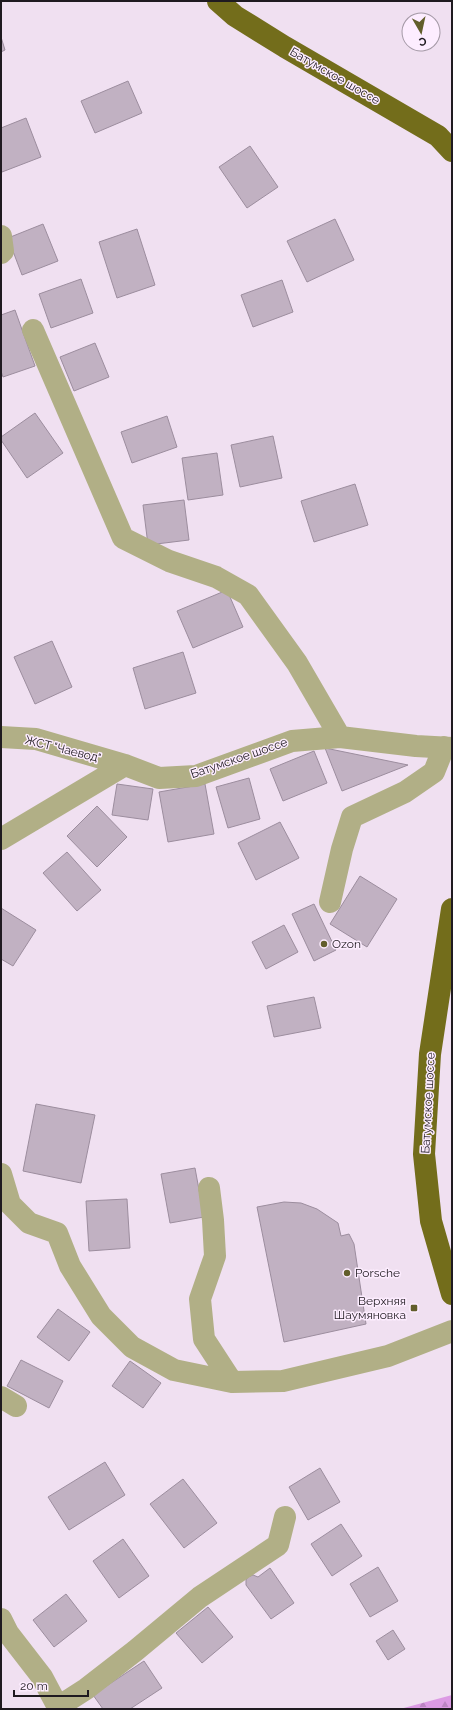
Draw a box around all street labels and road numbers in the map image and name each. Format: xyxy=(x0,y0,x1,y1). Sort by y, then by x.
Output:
street label: Батумское шоссе xyxy=(288,45,382,107)
street label: ЖСТ "Чаевод" xyxy=(24,733,102,765)
street label: Батумское шоссе xyxy=(189,735,289,781)
street label: Батумское шоссе xyxy=(418,1052,438,1154)

